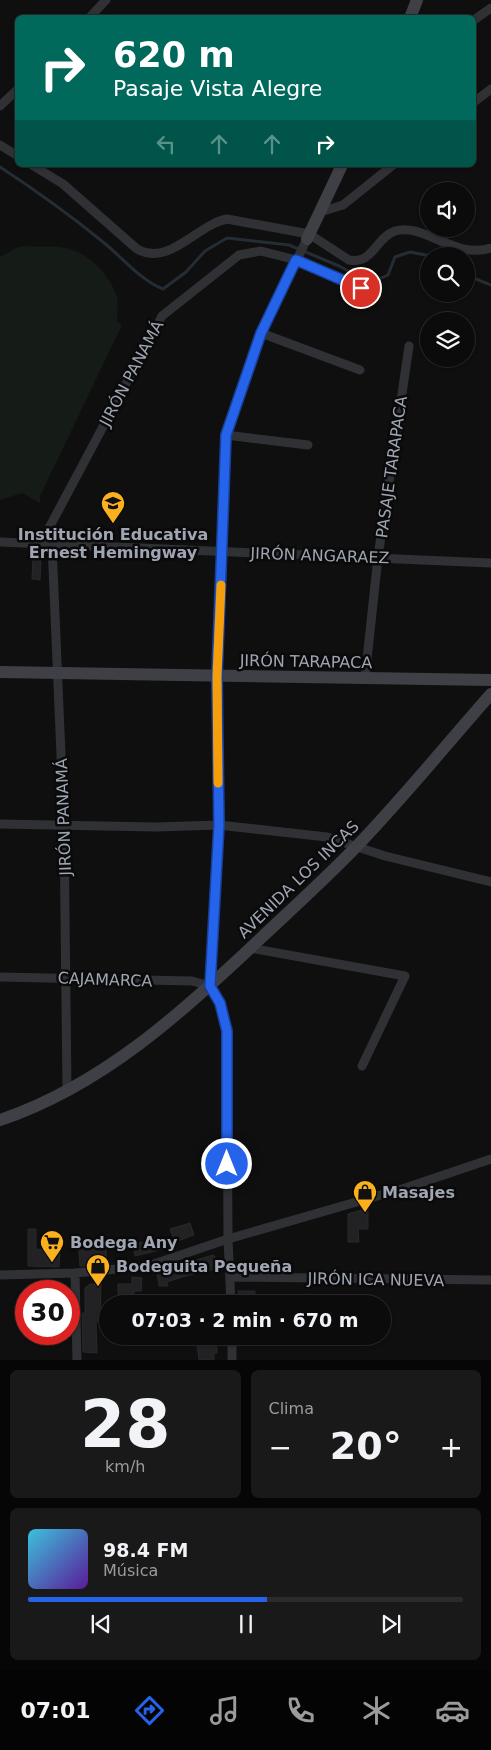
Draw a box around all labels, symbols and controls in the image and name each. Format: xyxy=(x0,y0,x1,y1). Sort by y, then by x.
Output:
icon: right xyxy=(30,35,95,100)
text: 620 m xyxy=(113,35,235,75)
text: Pasaje Vista Alegre xyxy=(113,76,322,101)
icon: left xyxy=(152,130,180,158)
icon: ahead xyxy=(205,130,233,158)
icon: ahead xyxy=(258,130,286,158)
icon: right xyxy=(311,130,339,158)
map controls xyxy=(420,182,475,367)
button: sound xyxy=(420,182,475,237)
button: search xyxy=(420,247,475,302)
pin xyxy=(340,267,382,309)
icon: arrive xyxy=(347,274,375,302)
button: layers xyxy=(420,312,475,367)
street label: JIRÓN PANAMÁ xyxy=(95,317,167,430)
street label: PASAJE TARAPACA xyxy=(372,395,411,539)
school or university icon: Institución Educativa Ernest Hemingway xyxy=(100,490,126,524)
place label: Institución Educativa Ernest Hemingway xyxy=(18,525,208,562)
street label: JIRÓN ANGARAEZ xyxy=(249,544,390,567)
street label: JIRÓN TARAPACA xyxy=(239,651,372,672)
street label: JIRÓN PANAMÁ xyxy=(52,758,75,877)
street label: AVENIDA LOS INCAS xyxy=(234,817,363,942)
street label: CAJAMARCA xyxy=(57,968,153,991)
position arrow xyxy=(200,1137,252,1189)
shop icon: Masajes xyxy=(352,1179,378,1213)
place label: Masajes xyxy=(382,1183,455,1202)
supermarket icon: Bodega Any xyxy=(39,1229,65,1263)
place label: Bodega Any xyxy=(70,1233,178,1252)
shop icon: Bodeguita Pequeña xyxy=(85,1253,111,1287)
place label: Bodeguita Pequeña xyxy=(116,1257,292,1276)
street label: JIRÓN ICA NUEVA xyxy=(306,1269,445,1290)
speed limit sign: 30 xyxy=(15,1280,80,1345)
text: 07:03 · 2 min · 670 m xyxy=(131,1309,359,1331)
text: 28 xyxy=(80,1387,170,1462)
text: Clima xyxy=(269,1399,314,1418)
text: 20° xyxy=(330,1424,402,1468)
text: − xyxy=(269,1431,292,1464)
text: + xyxy=(440,1431,463,1464)
text: km/h xyxy=(105,1457,145,1476)
text: 98.4 FM xyxy=(103,1539,188,1561)
text: Música xyxy=(103,1561,158,1580)
icon: previous xyxy=(87,1610,115,1638)
icon: pause xyxy=(232,1610,260,1638)
icon: next xyxy=(377,1610,405,1638)
icon: directions xyxy=(132,1693,167,1728)
icon: music xyxy=(207,1693,242,1728)
icon: phone xyxy=(283,1693,318,1728)
icon: climate xyxy=(359,1693,394,1728)
icon: car xyxy=(435,1693,470,1728)
text: 07:01 xyxy=(20,1698,91,1723)

